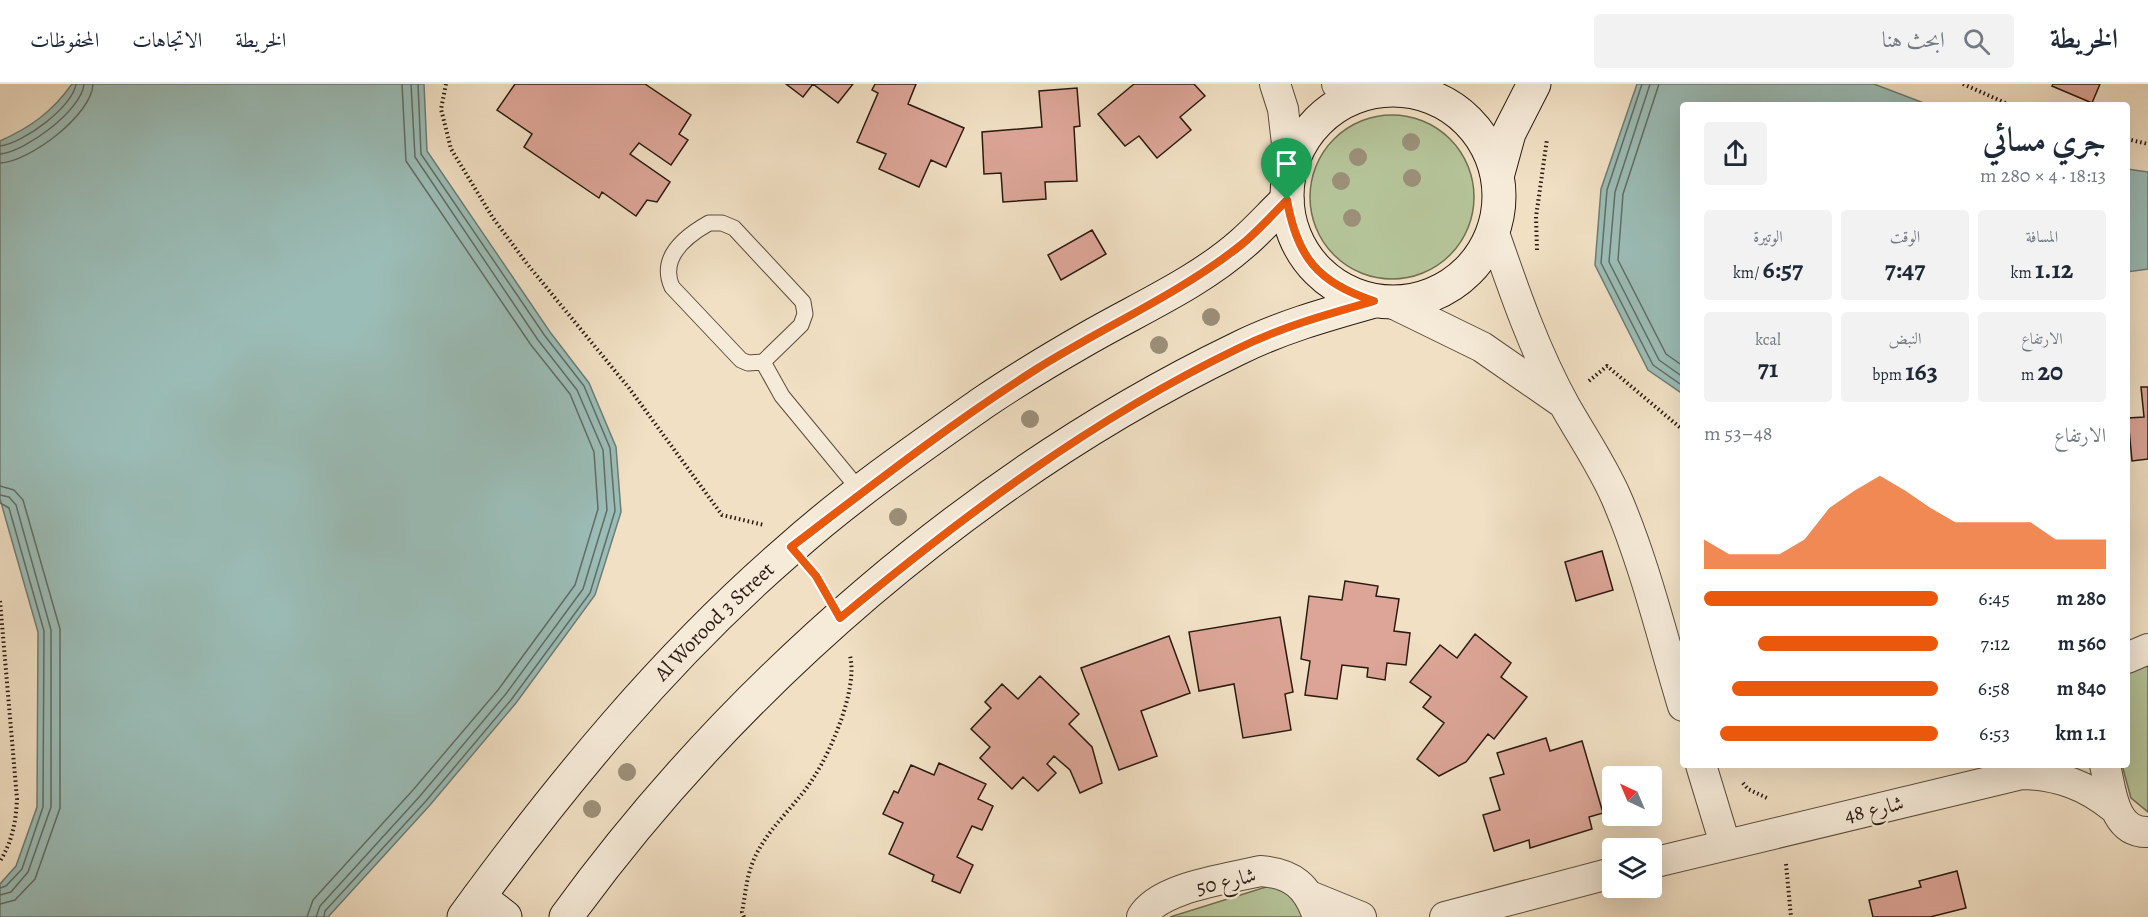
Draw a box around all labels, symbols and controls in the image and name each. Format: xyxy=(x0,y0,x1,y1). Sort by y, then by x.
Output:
search box xyxy=(1594,14,2014,68)
text: الخريطة xyxy=(2050,20,2118,58)
text: ابحث هنا xyxy=(1882,25,1945,55)
icon: search xyxy=(1960,25,1993,58)
text: المحفوظات xyxy=(30,26,99,54)
text: الاتجاهات xyxy=(132,26,202,54)
text: الخريطة xyxy=(235,26,286,54)
text: جري مسائي xyxy=(1983,117,2106,162)
button: share xyxy=(1704,122,1767,185)
pin xyxy=(1261,138,1312,200)
icon: arrive xyxy=(1270,147,1303,180)
text: 18:13 · 4 × 280 m xyxy=(1980,162,2106,189)
text: الوتيرة xyxy=(1753,226,1783,248)
text: الوقت xyxy=(1890,226,1920,248)
text: المسافة xyxy=(2026,226,2058,248)
text: 6:57 xyxy=(1763,252,1803,287)
text: 7:47 xyxy=(1885,252,1925,287)
text: 1.12 xyxy=(2035,252,2073,287)
text: /km xyxy=(1733,262,1763,284)
text: km xyxy=(2011,262,2035,284)
text: النبض xyxy=(1889,328,1921,350)
text: الارتفاع xyxy=(2021,328,2063,350)
text: kcal xyxy=(1755,329,1781,351)
text: 71 xyxy=(1758,351,1778,386)
text: 163 xyxy=(1905,354,1938,389)
text: 20 xyxy=(2037,354,2063,389)
text: bpm xyxy=(1872,364,1905,386)
text: m xyxy=(2021,364,2037,386)
text: 48–53 m xyxy=(1704,420,1772,447)
text: الارتفاع xyxy=(2054,422,2106,449)
street label: Al Worood 3 Street xyxy=(647,555,780,687)
text: 6:45 xyxy=(1978,585,2010,612)
text: 280 m xyxy=(2056,585,2106,612)
text: 7:12 xyxy=(1981,630,2010,657)
text: 560 m xyxy=(2058,630,2106,657)
text: 6:58 xyxy=(1978,675,2010,702)
text: 840 m xyxy=(2057,675,2106,702)
text: 6:53 xyxy=(1979,720,2010,747)
text: 1.1 km xyxy=(2056,720,2106,747)
north arrow xyxy=(1602,766,1662,826)
map controls xyxy=(1602,766,1662,898)
street label: شارع 48 xyxy=(1841,789,1907,833)
button: layers xyxy=(1602,838,1662,898)
street label: شارع 50 xyxy=(1193,861,1260,905)

